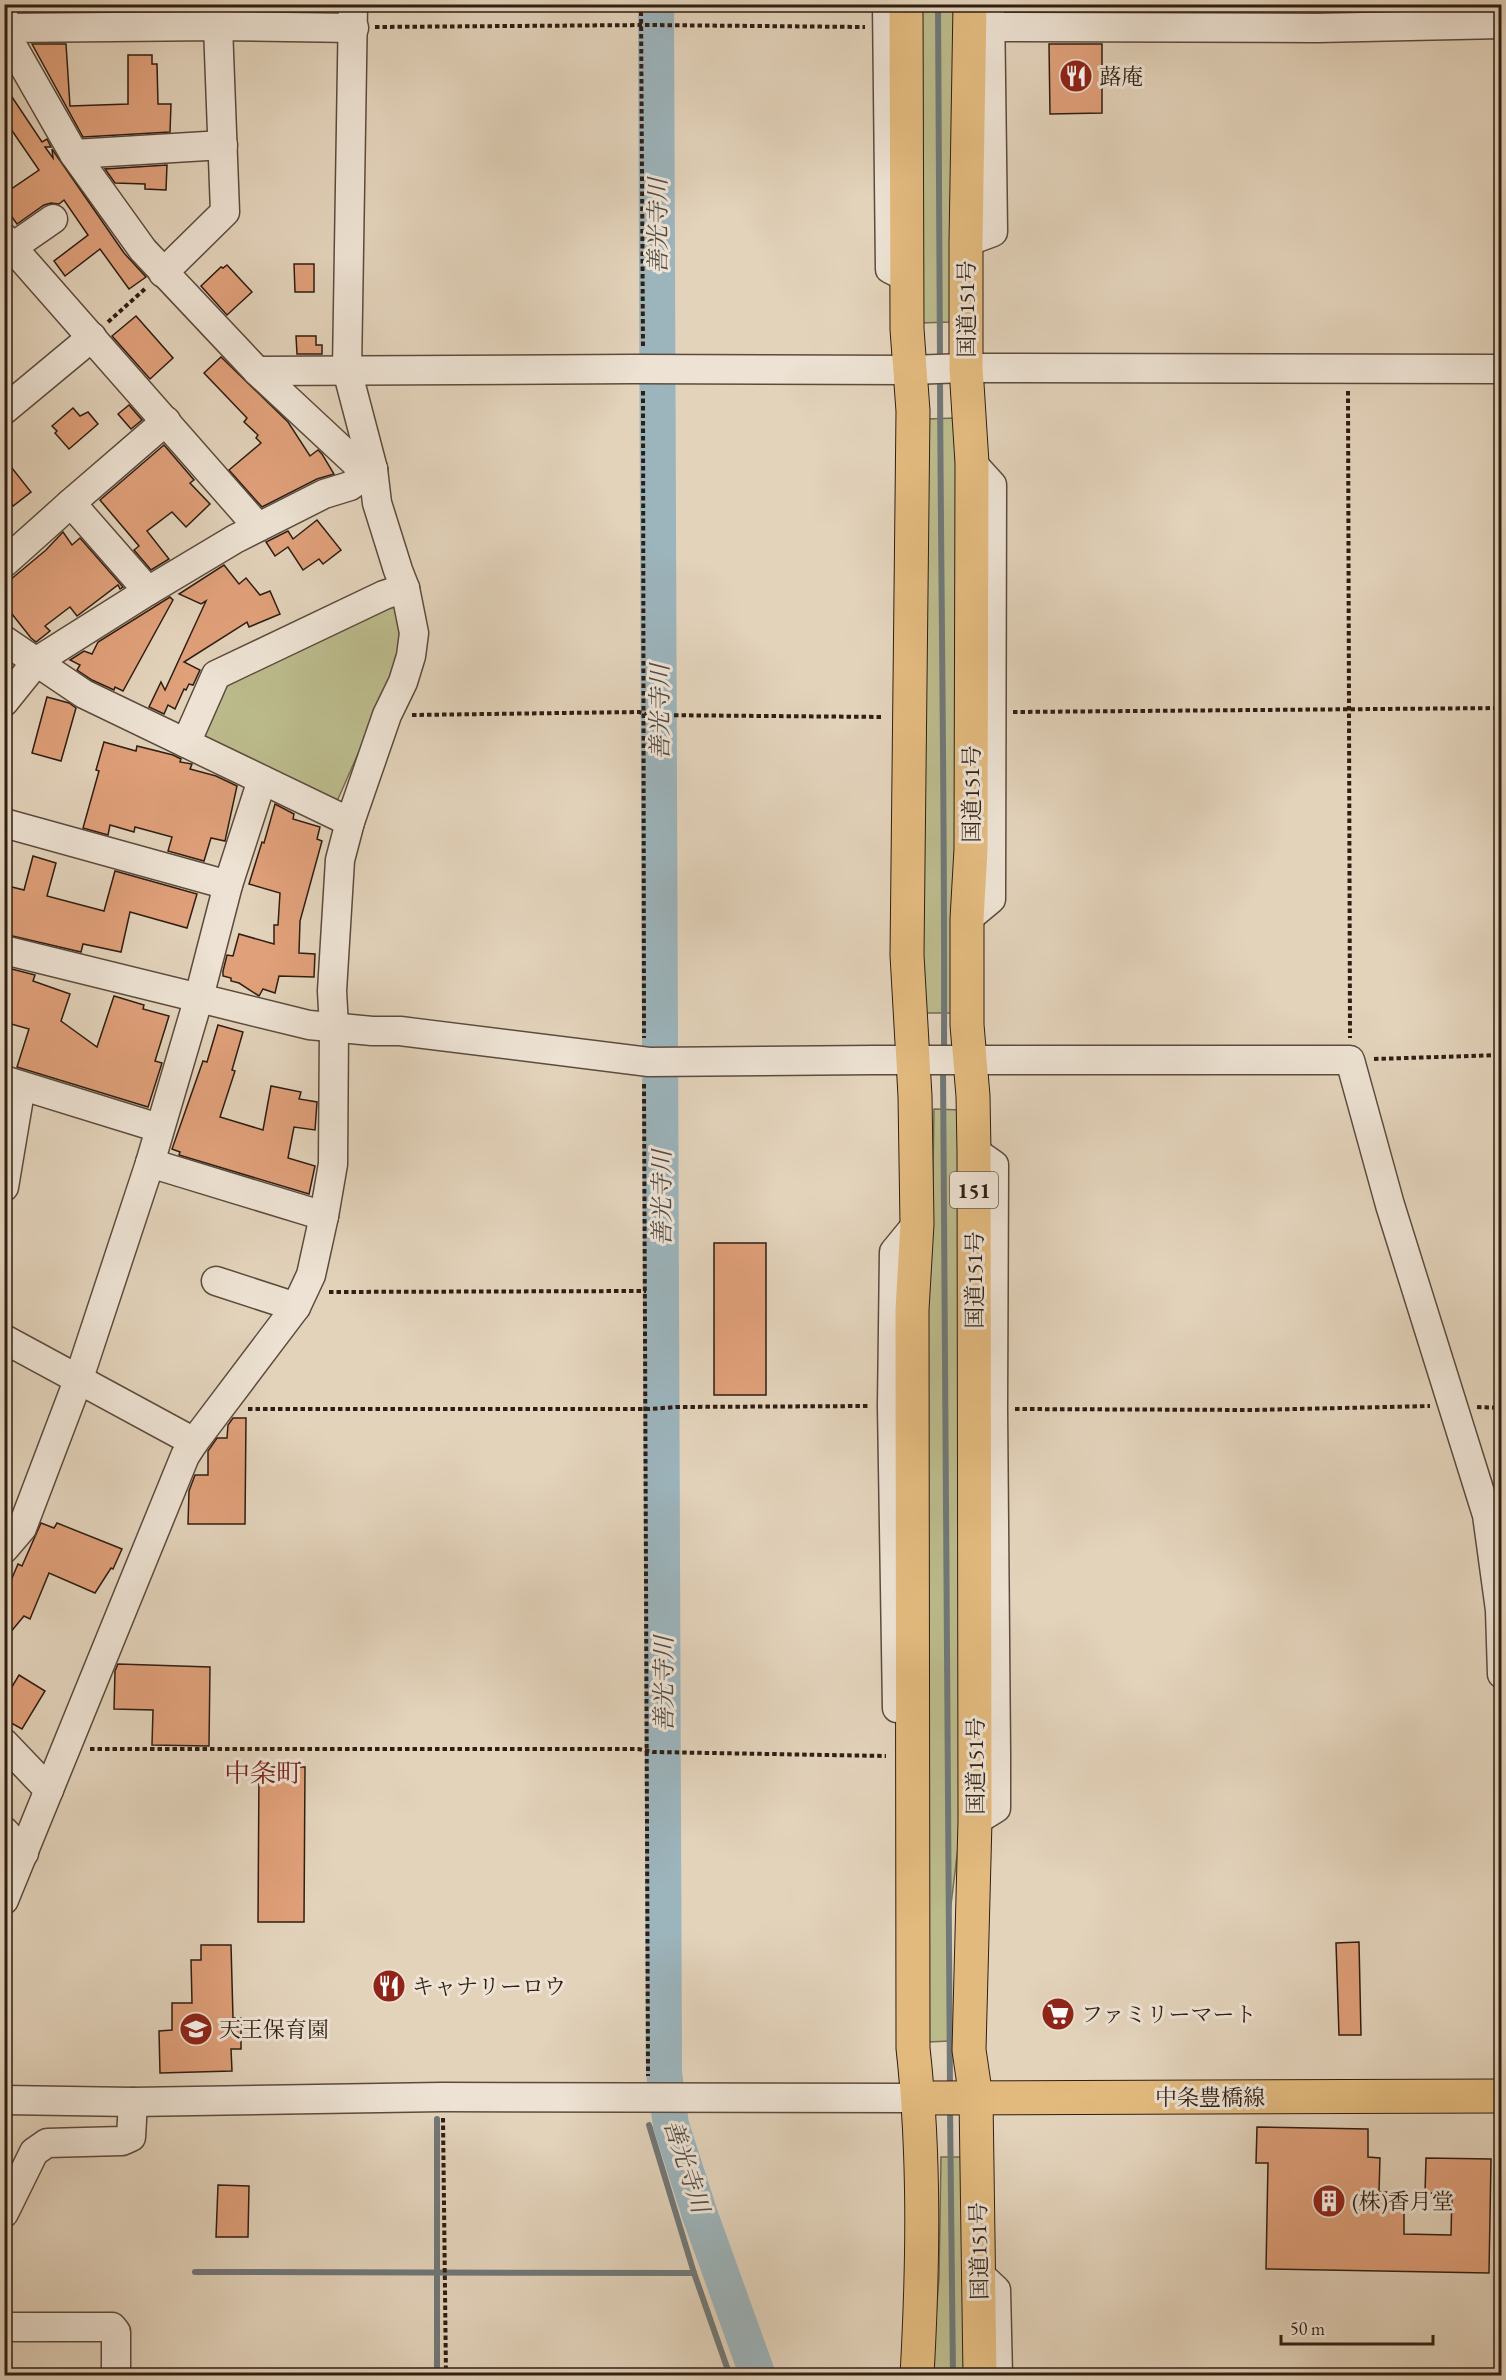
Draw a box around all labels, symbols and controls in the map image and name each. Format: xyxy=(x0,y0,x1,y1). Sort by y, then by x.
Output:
restaurant icon: 蕗庵 xyxy=(1058,58,1094,94)
place label: 蕗庵 xyxy=(1099,62,1143,91)
water label: 善光寺川 xyxy=(642,175,673,274)
street label: 国道151号 xyxy=(952,260,981,358)
water label: 善光寺川 xyxy=(644,661,675,760)
street label: 国道151号 xyxy=(957,745,986,843)
water label: 善光寺川 xyxy=(646,1147,677,1246)
road number: 151 xyxy=(950,1172,998,1208)
street label: 国道151号 xyxy=(960,1231,989,1329)
water label: 善光寺川 xyxy=(648,1633,679,1732)
street label: 国道151号 xyxy=(961,1717,990,1815)
district label: 中条町 xyxy=(224,1756,302,1790)
restaurant icon: キャナリーロウ xyxy=(371,1968,407,2004)
place label: キャナリーロウ xyxy=(412,1972,566,2001)
supermarket icon: ファミリーマート xyxy=(1040,1996,1076,2032)
place label: ファミリーマート xyxy=(1081,2000,1257,2029)
school or university icon: 天王保育園 xyxy=(178,2011,214,2047)
place label: 天王保育園 xyxy=(219,2015,329,2044)
street label: 中条豊橋線 xyxy=(1155,2083,1265,2112)
water label: 善光寺川 xyxy=(657,2116,718,2219)
building icon: (株)香月堂 xyxy=(1311,2183,1347,2219)
place label: (株)香月堂 xyxy=(1352,2187,1454,2216)
street label: 国道151号 xyxy=(964,2202,994,2300)
scale bar xyxy=(1281,2308,1432,2346)
text: 50 m xyxy=(1290,2317,1325,2340)

